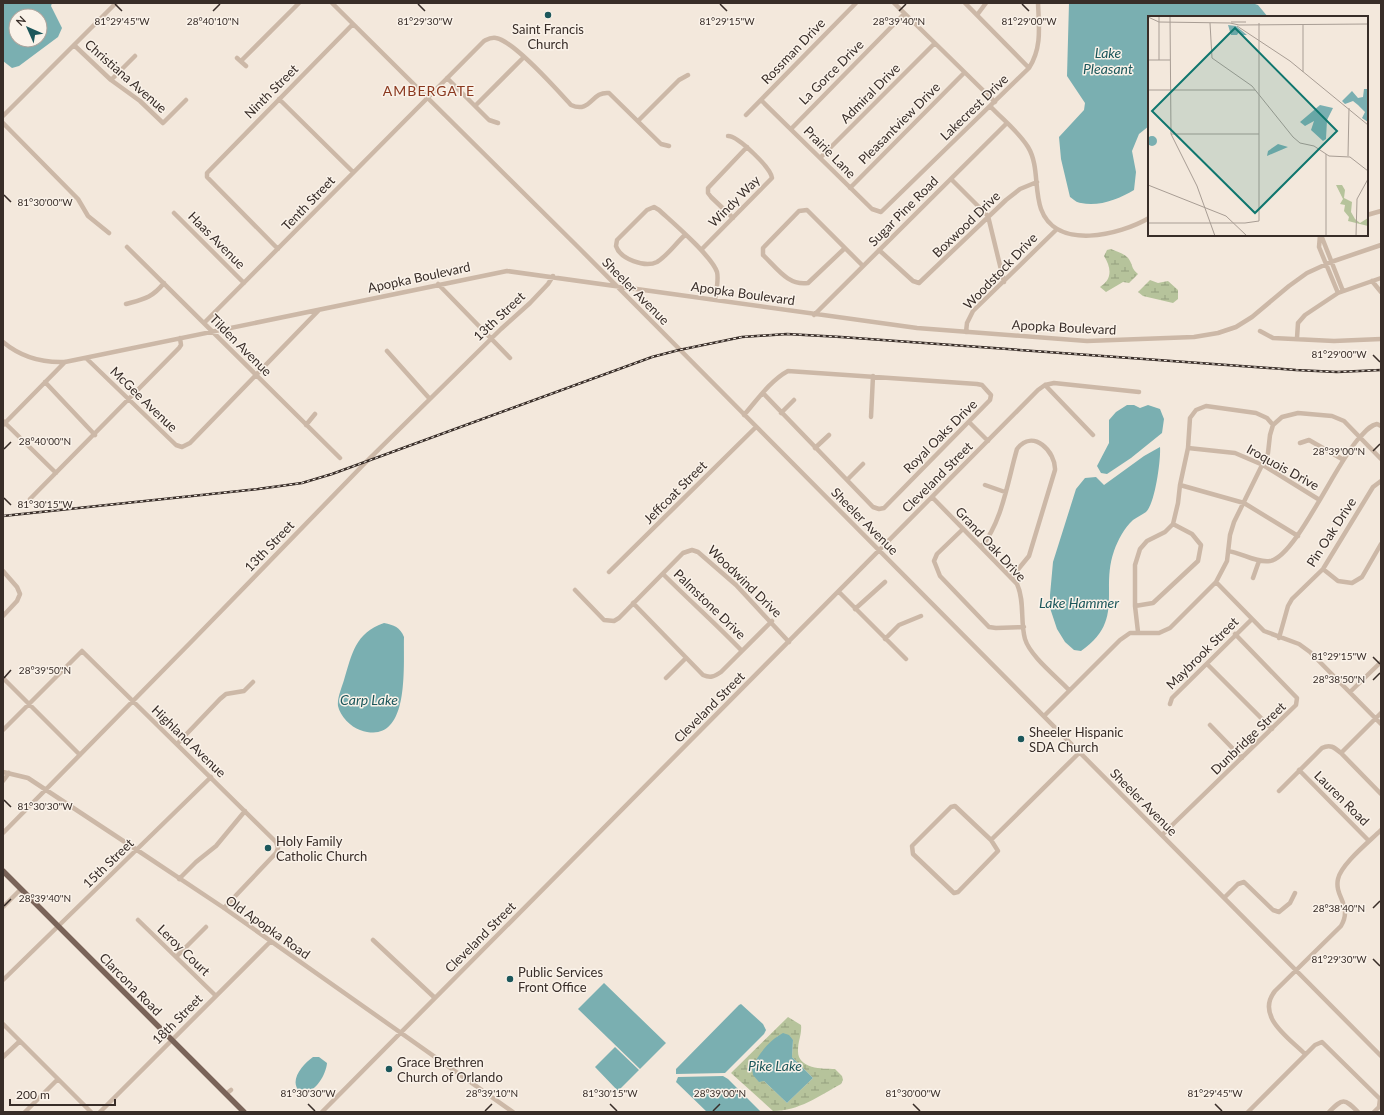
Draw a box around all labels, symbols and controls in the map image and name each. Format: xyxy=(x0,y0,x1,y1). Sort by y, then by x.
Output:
north arrow xyxy=(8,8,48,48)
marker: Saint Francis Church xyxy=(543,10,553,20)
text: N xyxy=(13,13,28,28)
text: 81°29'45"W xyxy=(94,15,150,27)
text: 28°40'10"N xyxy=(187,15,239,27)
text: 81°29'30"W xyxy=(397,15,453,27)
text: 81°29'15"W xyxy=(699,15,755,27)
street label: Rossman Drive xyxy=(758,15,828,87)
text: 28°39'40"N xyxy=(873,15,925,27)
text: 81°29'00"W xyxy=(1001,15,1057,27)
inset map xyxy=(1148,16,1368,236)
place label: Saint Francis Church xyxy=(512,21,584,52)
street label: Christiana Avenue xyxy=(82,36,170,116)
street label: La Gorce Drive xyxy=(795,36,867,108)
water label: Lake Pleasant xyxy=(1083,44,1133,77)
street label: Admiral Drive xyxy=(837,60,903,126)
street label: Ninth Street xyxy=(241,61,301,121)
street label: Lakecrest Drive xyxy=(937,70,1011,143)
street label: Pleasantview Drive xyxy=(855,79,943,167)
district label: AMBERGATE xyxy=(383,82,475,99)
street label: Prairie Lane xyxy=(801,123,860,182)
street label: Tenth Street xyxy=(278,172,338,234)
street label: Windy Way xyxy=(705,172,763,230)
street label: Sugar Pine Road xyxy=(865,173,941,249)
street label: Boxwood Drive xyxy=(929,187,1003,260)
text: 81°30'00"W xyxy=(17,196,73,208)
street label: Haas Avenue xyxy=(185,208,249,272)
street label: Woodstock Drive xyxy=(960,230,1040,312)
street label: Sheeler Avenue xyxy=(599,254,673,328)
street label: Apopka Boulevard xyxy=(366,258,472,296)
street label: Apopka Boulevard xyxy=(690,278,796,308)
street label: 13th Street xyxy=(470,288,528,344)
street label: Tilden Avenue xyxy=(207,311,275,379)
street label: Apopka Boulevard xyxy=(1011,316,1117,338)
text: 81°29'00"W xyxy=(1311,348,1367,360)
street label: McGee Avenue xyxy=(107,363,181,435)
street label: Royal Oaks Drive xyxy=(900,396,980,476)
text: 28°40'00"N xyxy=(19,435,71,447)
street label: Cleveland Street xyxy=(898,438,976,516)
street label: Iroquois Drive xyxy=(1244,441,1322,494)
text: 28°39'00"N xyxy=(1313,445,1365,457)
street label: Jeffcoat Street xyxy=(640,457,710,527)
street label: Sheeler Avenue xyxy=(828,484,902,558)
street label: Pin Oak Drive xyxy=(1303,494,1359,570)
text: 81°30'15"W xyxy=(17,498,73,510)
street label: Grand Oak Drive xyxy=(952,503,1030,585)
street label: 13th Street xyxy=(241,517,297,575)
street label: Woodwind Drive xyxy=(705,542,786,621)
street label: Palmstone Drive xyxy=(671,566,749,642)
water label: Lake Hammer xyxy=(1039,594,1119,611)
street label: Maybrook Street xyxy=(1163,613,1242,692)
text: 81°29'15"W xyxy=(1311,650,1367,662)
text: 28°39'50"N xyxy=(19,664,71,676)
street label: Cleveland Street xyxy=(670,668,748,746)
text: 28°38'50"N xyxy=(1313,673,1365,685)
water label: Carp Lake xyxy=(340,691,398,708)
street label: Dunbridge Street xyxy=(1207,698,1289,778)
street label: Highland Avenue xyxy=(149,702,230,781)
place label: Sheeler Hispanic SDA Church xyxy=(1029,724,1124,755)
marker: Sheeler Hispanic SDA Church xyxy=(1016,734,1026,744)
street label: Sheeler Avenue xyxy=(1107,765,1181,839)
street label: Lauren Road xyxy=(1311,767,1373,829)
text: 81°30'30"W xyxy=(17,800,73,812)
place label: Holy Family Catholic Church xyxy=(276,833,367,864)
street label: 15th Street xyxy=(79,835,137,891)
marker: Holy Family Catholic Church xyxy=(263,843,273,853)
text: 28°39'40"N xyxy=(19,892,71,904)
street label: Old Apopka Road xyxy=(223,892,313,962)
street label: Cleveland Street xyxy=(441,898,519,976)
text: 28°38'40"N xyxy=(1313,902,1365,914)
street label: Leroy Court xyxy=(154,921,214,979)
street label: Clarcona Road xyxy=(96,949,166,1019)
text: 81°29'30"W xyxy=(1311,953,1367,965)
place label: Public Services Front Office xyxy=(518,964,603,995)
marker: Public Services Front Office xyxy=(505,974,515,984)
street label: 18th Street xyxy=(149,990,206,1047)
place label: Grace Brethren Church of Orlando xyxy=(397,1054,503,1085)
water label: Pike Lake xyxy=(748,1057,802,1074)
marker: Grace Brethren Church of Orlando xyxy=(384,1064,394,1074)
scale bar xyxy=(10,1081,115,1107)
text: 200 m xyxy=(16,1087,50,1102)
text: 81°30'30"W xyxy=(280,1087,336,1099)
text: 28°39'10"N xyxy=(466,1087,518,1099)
text: 81°30'15"W xyxy=(582,1087,638,1099)
text: 28°39'00"N xyxy=(694,1087,746,1099)
text: 81°30'00"W xyxy=(885,1087,941,1099)
text: 81°29'45"W xyxy=(1187,1087,1243,1099)

